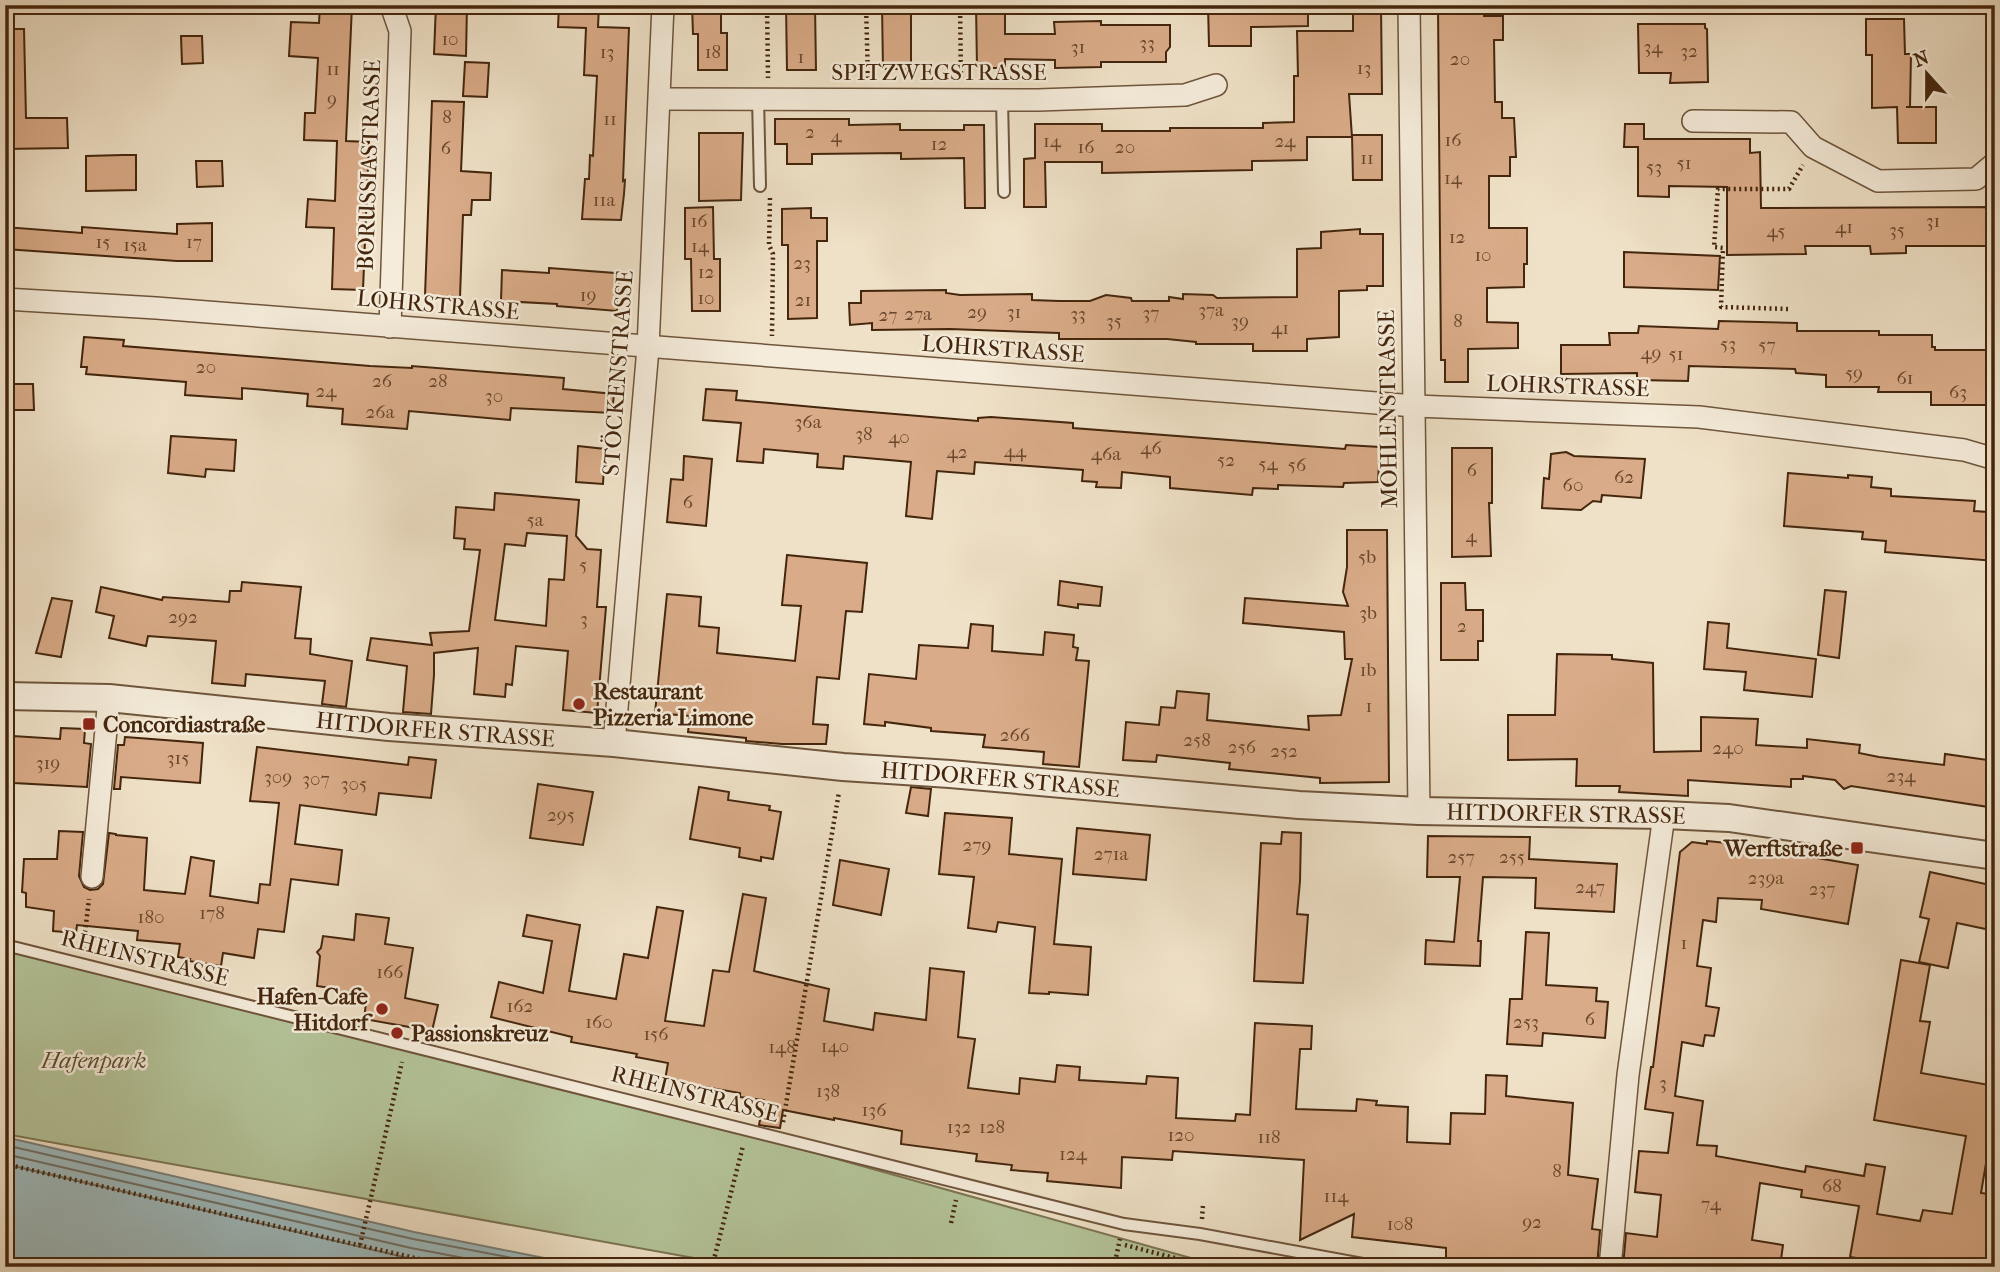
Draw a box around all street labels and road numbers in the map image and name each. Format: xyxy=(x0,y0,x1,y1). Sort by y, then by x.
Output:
street label: BORUSSIASTRASSE xyxy=(352,59,386,271)
street label: SPITZWEGSTRASSE xyxy=(831,59,1047,86)
street label: STÖCKENSTRASSE xyxy=(597,269,639,477)
street label: LOHRSTRASSE xyxy=(355,284,521,326)
street label: MOHLENSTRASSE xyxy=(1373,309,1403,509)
street label: LOHRSTRASSE xyxy=(921,330,1085,368)
street label: LOHRSTRASSE xyxy=(1486,370,1650,402)
street label: HITDORFER STRASSE xyxy=(315,706,556,752)
street label: HITDORFER STRASSE xyxy=(880,756,1121,803)
street label: HITDORFER STRASSE xyxy=(1446,798,1686,829)
street label: RHEINSTRASSE xyxy=(58,924,232,992)
street label: RHEINSTRASSE xyxy=(608,1060,782,1128)

